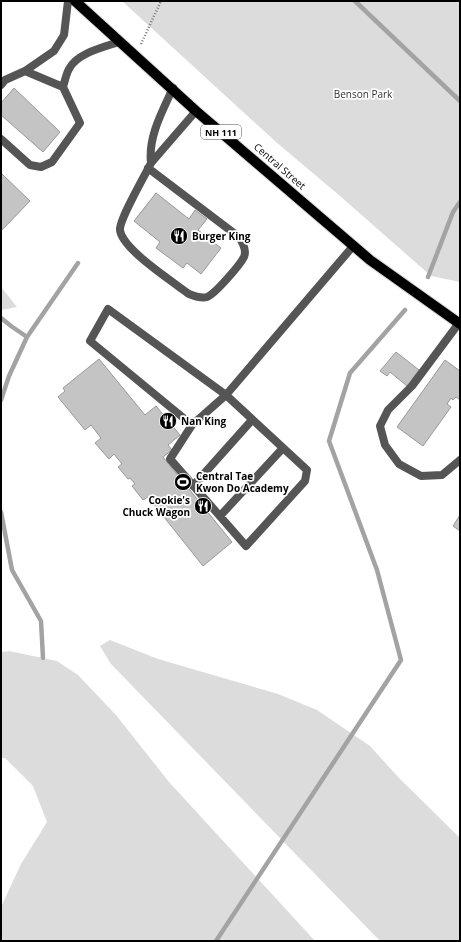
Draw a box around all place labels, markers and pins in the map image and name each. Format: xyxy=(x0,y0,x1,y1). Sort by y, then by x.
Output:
restaurant icon: Burger King xyxy=(169,226,189,246)
place label: Burger King xyxy=(192,229,251,243)
restaurant icon: Nan King xyxy=(158,411,178,431)
place label: Nan King xyxy=(181,414,227,428)
place label: Central Tae Kwon Do Academy xyxy=(196,469,289,495)
sports icon: Central Tae Kwon Do Academy xyxy=(173,472,193,492)
place label: Cookie's Chuck Wagon xyxy=(122,493,190,519)
restaurant icon: Cookie's Chuck Wagon xyxy=(193,496,213,516)

